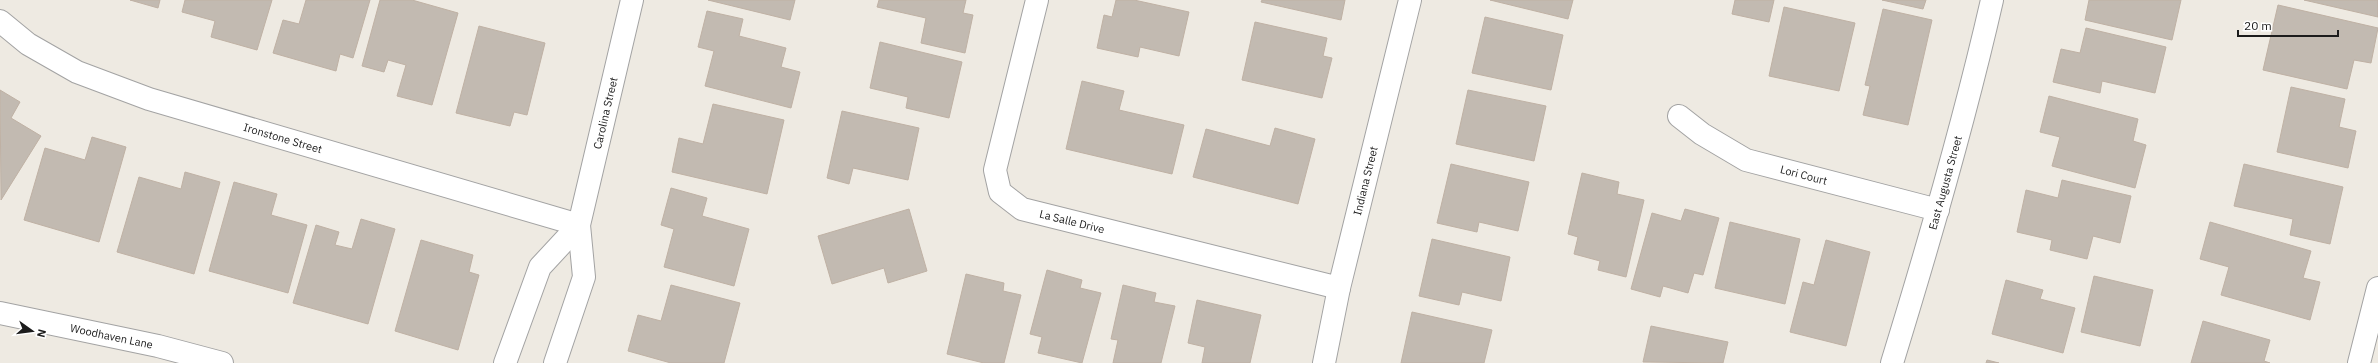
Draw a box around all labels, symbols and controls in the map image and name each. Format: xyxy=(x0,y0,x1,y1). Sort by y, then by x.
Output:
scale bar xyxy=(2238,12,2338,38)
text: 20 m xyxy=(2244,18,2272,33)
street label: Carolina Street xyxy=(590,76,621,150)
street label: Ironstone Street xyxy=(242,120,324,156)
street label: East Augusta Street xyxy=(1925,134,1965,231)
street label: Indiana Street xyxy=(1350,145,1381,217)
street label: Lori Court xyxy=(1779,162,1829,188)
street label: La Salle Drive xyxy=(1038,207,1106,236)
north arrow xyxy=(12,311,52,351)
street label: Woodhaven Lane xyxy=(69,321,154,352)
text: N xyxy=(34,328,49,339)

